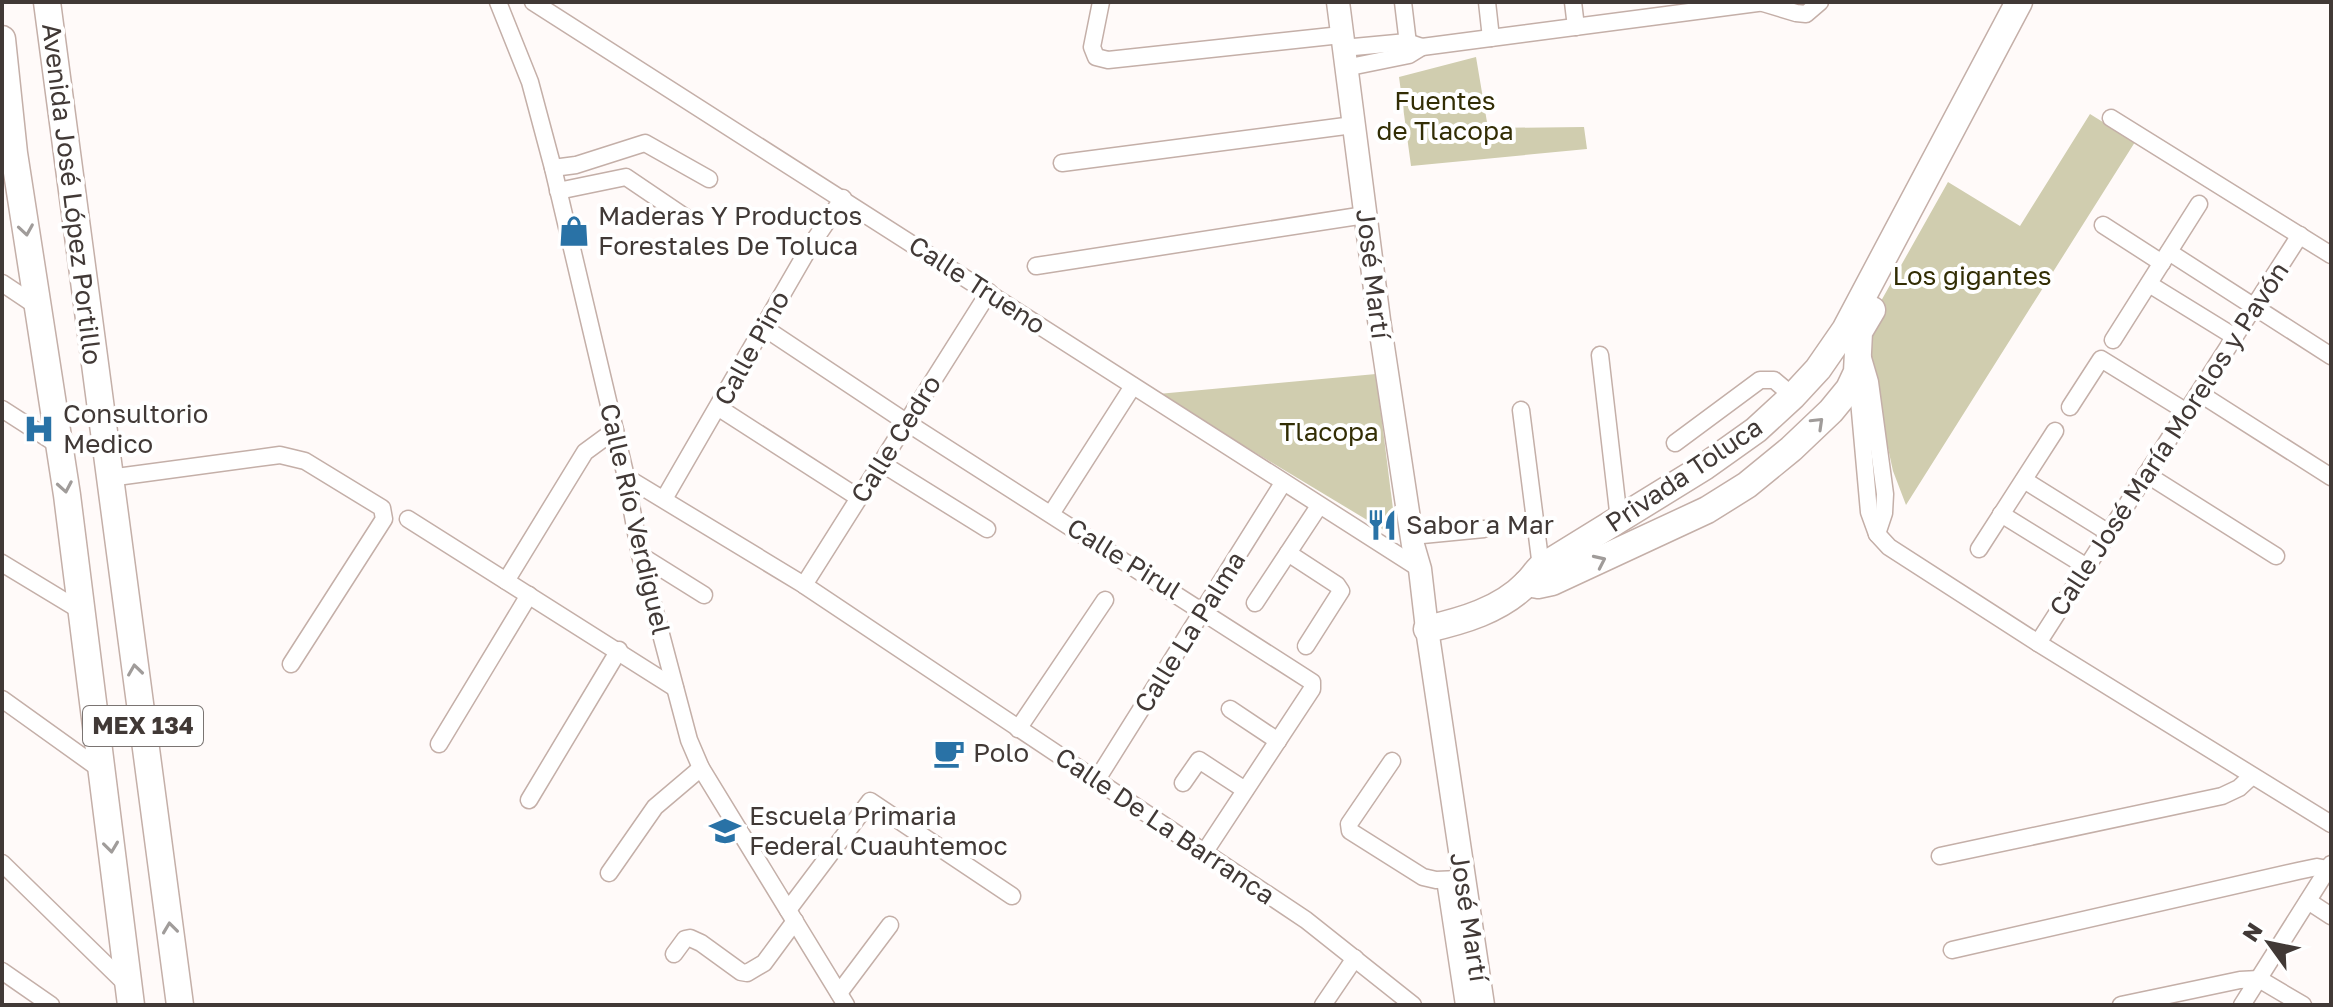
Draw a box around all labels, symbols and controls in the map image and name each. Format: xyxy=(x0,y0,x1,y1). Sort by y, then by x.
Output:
street label: Avenida José López Portillo xyxy=(36,21,109,366)
park label: Fuentes de Tlacopa xyxy=(1376,85,1514,146)
place label: Maderas Y Productos Forestales De Toluca xyxy=(598,200,862,261)
street label: José Martí xyxy=(1350,207,1397,343)
shop icon: Maderas Y Productos Forestales De Toluca xyxy=(557,214,591,248)
one-way arrow xyxy=(16,223,33,237)
street label: Calle Trueno xyxy=(903,229,1051,340)
street label: Calle José María Morelos y Pavón xyxy=(2042,256,2295,621)
park label: Los gigantes xyxy=(1892,260,2052,291)
street label: Calle Pino xyxy=(707,285,796,410)
street label: Calle Cedro xyxy=(844,369,947,508)
place label: Consultorio Medico xyxy=(63,398,208,459)
street label: Calle Río Verdiguel xyxy=(594,400,677,637)
street label: Privada Toluca xyxy=(1600,411,1768,538)
hospital icon: Consultorio Medico xyxy=(22,412,56,446)
park label: Tlacopa xyxy=(1279,416,1379,447)
one-way arrow xyxy=(1809,418,1823,433)
one-way arrow xyxy=(56,480,73,493)
restaurant icon: Sabor a Mar xyxy=(1365,508,1399,542)
place label: Sabor a Mar xyxy=(1406,509,1554,540)
street label: Calle Pirul xyxy=(1062,511,1187,606)
street label: Calle La Palma xyxy=(1128,545,1251,718)
one-way arrow xyxy=(1592,555,1606,571)
one-way arrow xyxy=(127,663,144,677)
road number: MEX 134 xyxy=(83,706,203,746)
cafe icon: Polo xyxy=(932,736,966,770)
place label: Polo xyxy=(973,737,1029,768)
street label: Calle De La Barranca xyxy=(1050,741,1281,911)
place label: Escuela Primaria Federal Cuauhtemoc xyxy=(749,800,1008,861)
school or university icon: Escuela Primaria Federal Cuauhtemoc xyxy=(708,814,742,848)
one-way arrow xyxy=(102,841,119,854)
street label: José Martí xyxy=(1444,850,1495,986)
north arrow xyxy=(2229,903,2309,983)
text: N xyxy=(2236,917,2268,946)
one-way arrow xyxy=(162,921,179,934)

